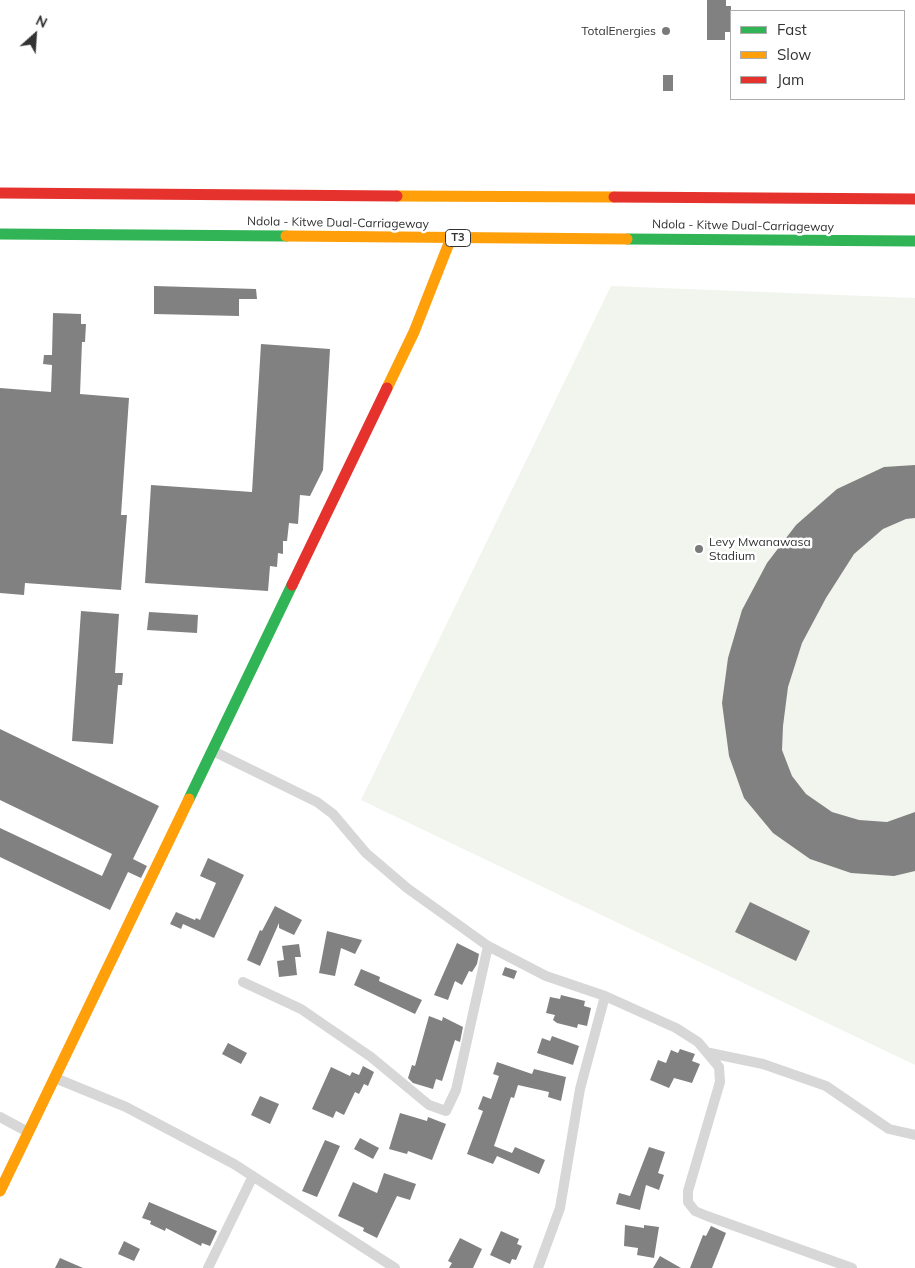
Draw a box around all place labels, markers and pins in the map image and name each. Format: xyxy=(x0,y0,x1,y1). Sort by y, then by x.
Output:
place label: TotalEnergies xyxy=(581,24,656,38)
marker: TotalEnergies xyxy=(660,25,672,37)
place label: Levy Mwanawasa Stadium xyxy=(709,535,811,563)
marker: Levy Mwanawasa Stadium xyxy=(693,543,705,555)

